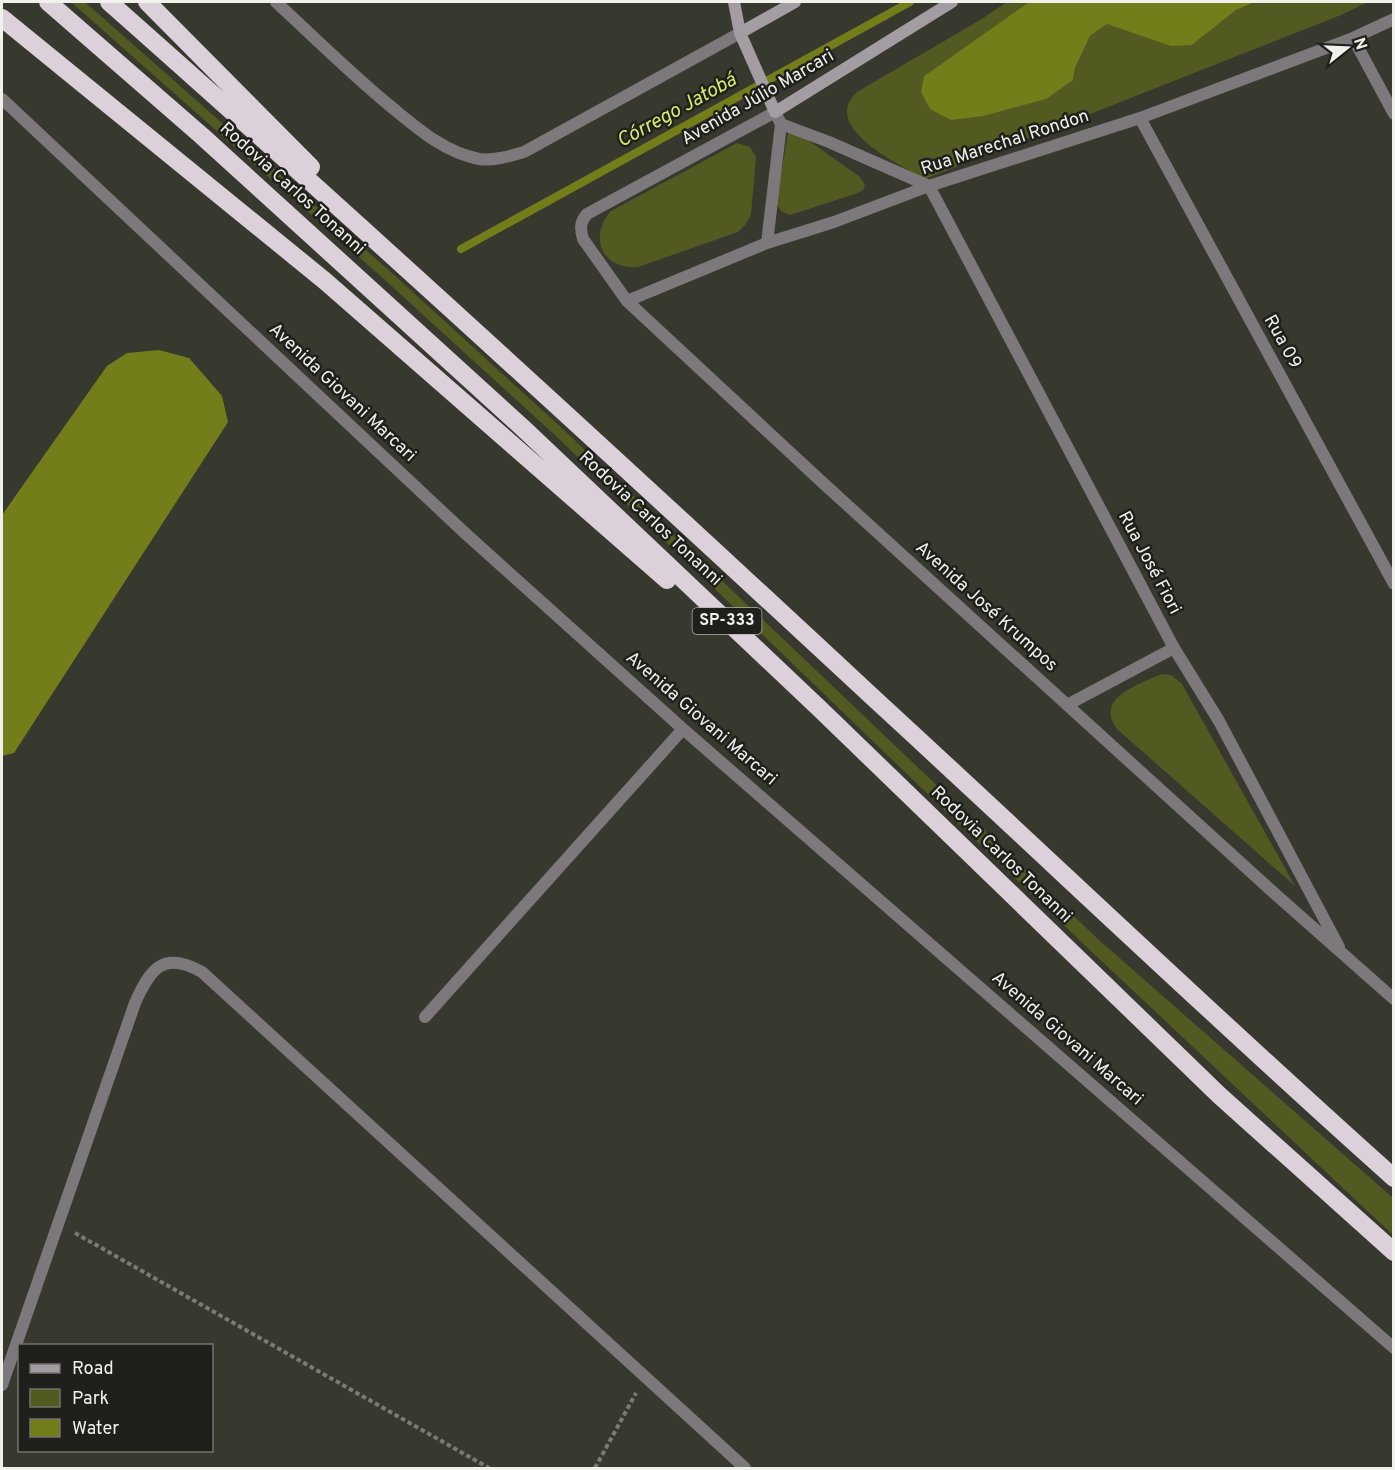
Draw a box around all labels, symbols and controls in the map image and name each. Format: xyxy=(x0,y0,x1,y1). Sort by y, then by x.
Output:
north arrow xyxy=(1317,18,1377,78)
text: N xyxy=(1348,35,1371,53)
street label: Avenida Júlio Marcari xyxy=(678,45,838,151)
water label: Córrego Jatobá xyxy=(613,67,743,155)
street label: Rua Marechal Rondon xyxy=(918,105,1092,181)
street label: Rodovia Carlos Tonanni xyxy=(214,118,370,260)
street label: Rua 09 xyxy=(1258,311,1306,373)
street label: Avenida Giovani Marcari xyxy=(263,319,421,467)
street label: Rodovia Carlos Tonanni xyxy=(573,446,727,592)
street label: Rua José Fiori xyxy=(1112,507,1186,619)
street label: Avenida José Krumpos xyxy=(910,537,1062,677)
road number: SP-333 xyxy=(692,608,762,634)
street label: Avenida Giovani Marcari xyxy=(620,647,782,791)
street label: Rodovia Carlos Tonanni xyxy=(925,781,1077,929)
street label: Avenida Giovani Marcari xyxy=(986,967,1148,1111)
legend xyxy=(18,1344,213,1452)
text: Road xyxy=(72,1358,114,1381)
text: Park xyxy=(72,1388,109,1411)
text: Water xyxy=(72,1418,119,1441)

